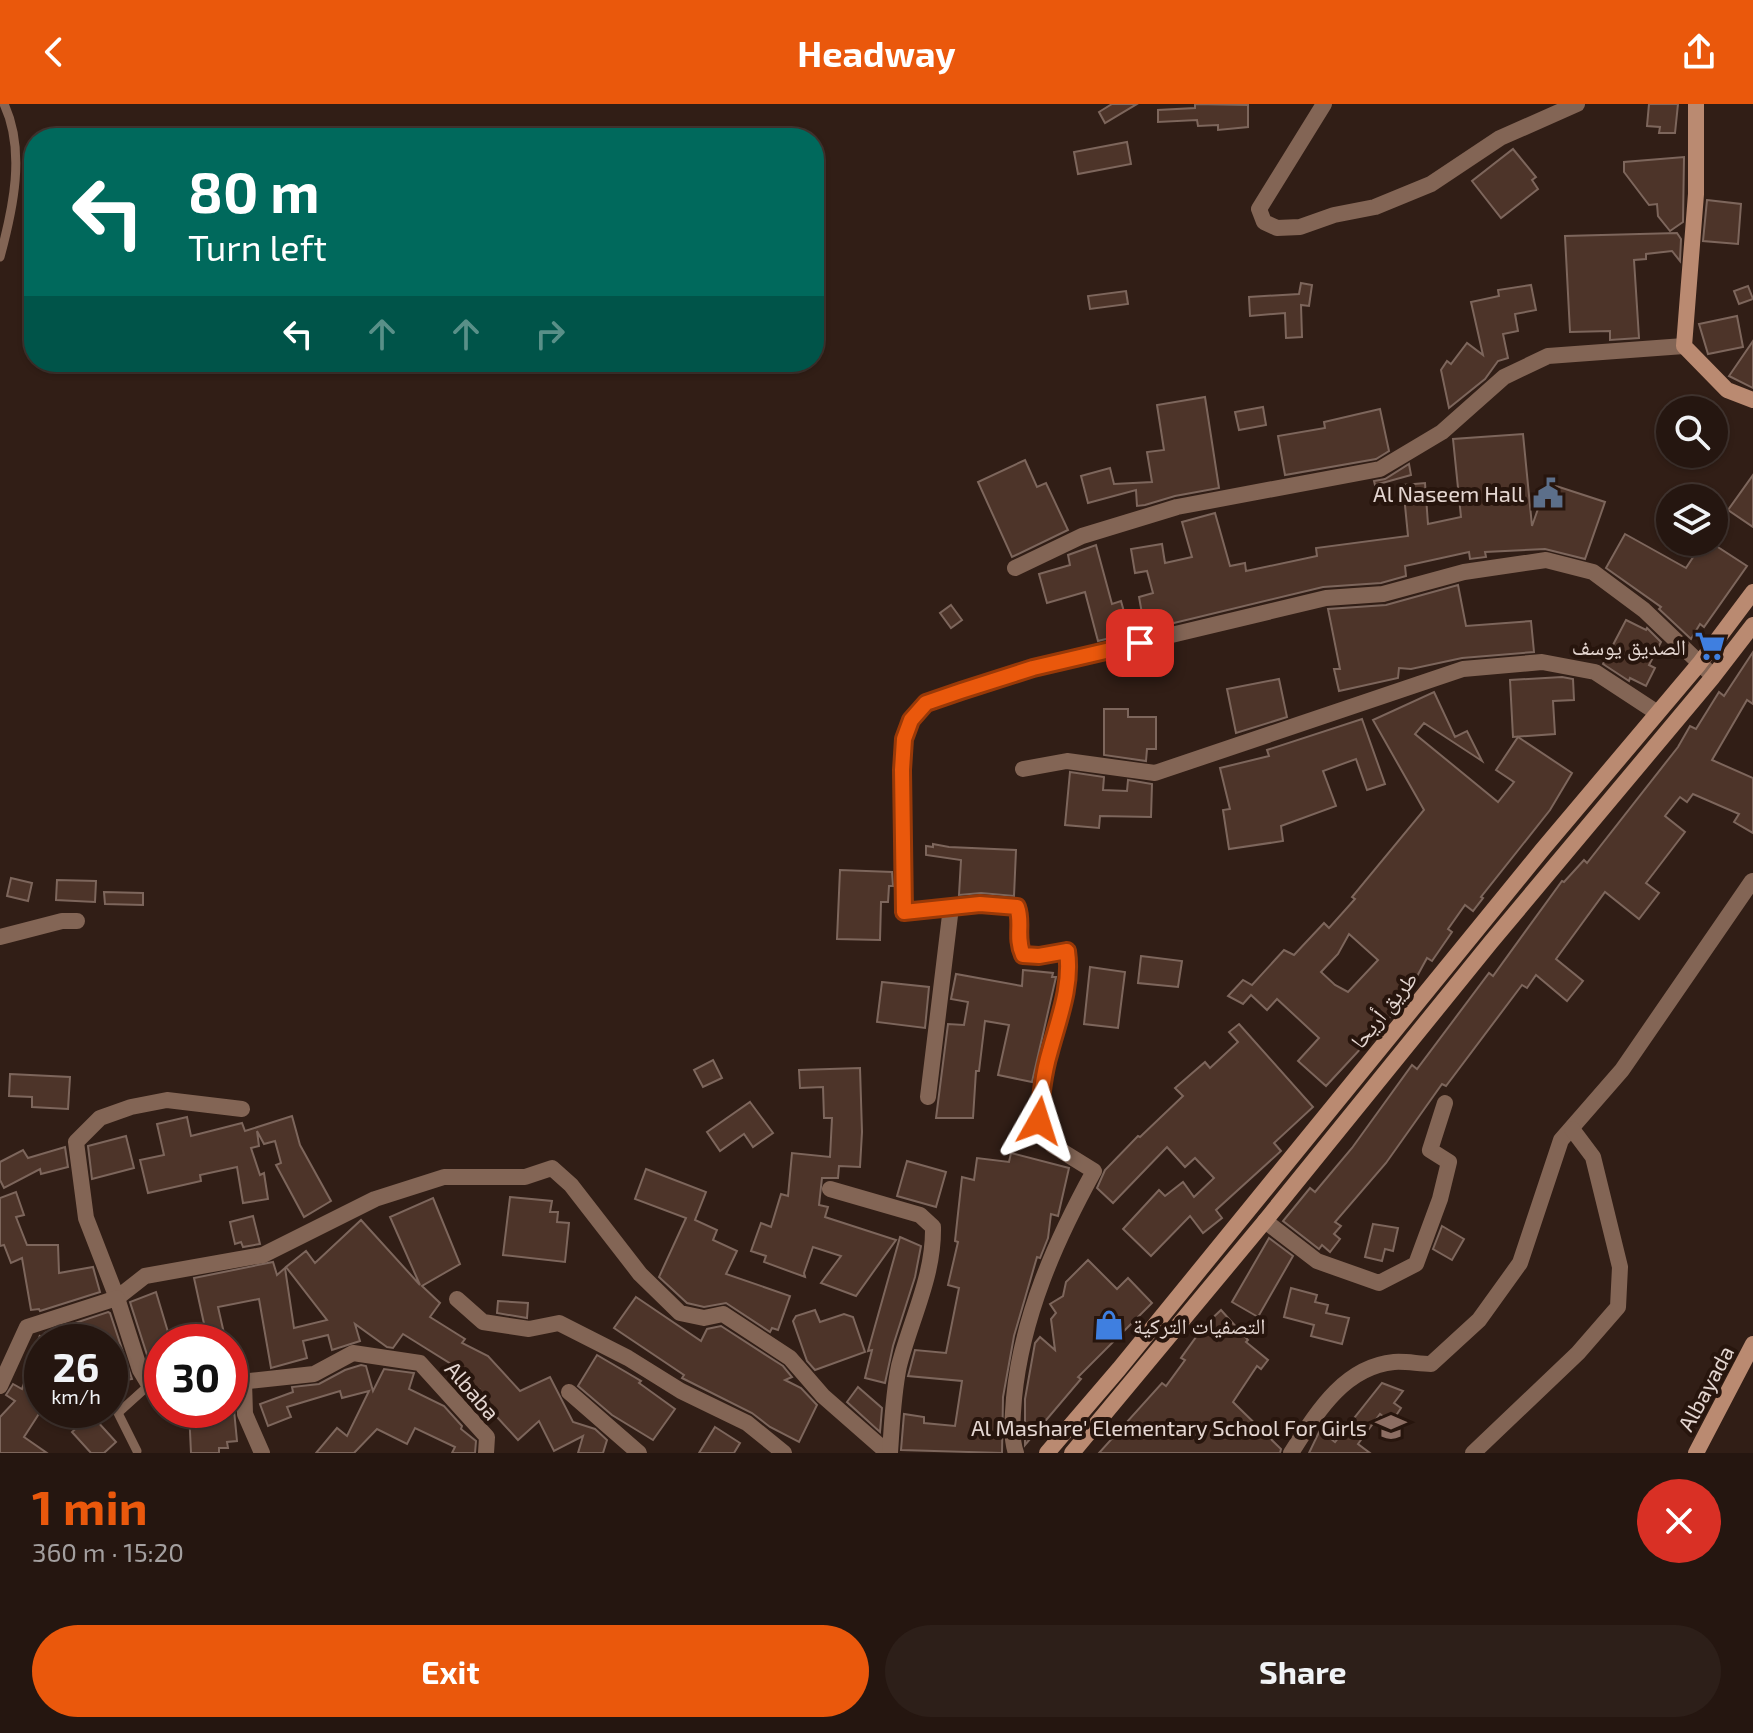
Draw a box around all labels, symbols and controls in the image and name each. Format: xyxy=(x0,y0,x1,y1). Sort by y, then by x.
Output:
icon: back xyxy=(32,30,76,74)
icon: share xyxy=(1677,30,1721,74)
text: Headway xyxy=(797,31,956,74)
text: 80 m xyxy=(188,157,320,224)
icon: left xyxy=(56,160,160,264)
text: Turn left xyxy=(188,225,327,268)
icon: left xyxy=(276,312,320,356)
icon: ahead xyxy=(360,312,404,356)
icon: ahead xyxy=(444,312,488,356)
icon: right xyxy=(528,312,572,356)
map controls xyxy=(1656,396,1728,556)
button: search xyxy=(1656,396,1728,468)
public building icon: Al Naseem Hall xyxy=(1531,476,1565,510)
place label: Al Naseem Hall xyxy=(1373,480,1524,506)
button: layers xyxy=(1656,484,1728,556)
pin xyxy=(1106,609,1174,677)
icon: arrive xyxy=(1118,621,1162,665)
supermarket icon: الصديق يوسف xyxy=(1693,629,1727,663)
place label: الصديق يوسف xyxy=(1572,633,1686,661)
street label: طريق أريحا xyxy=(1344,965,1423,1054)
position arrow xyxy=(997,1079,1081,1163)
shop icon: التصفيات التركية xyxy=(1092,1308,1126,1342)
place label: التصفيات التركية xyxy=(1133,1312,1266,1339)
speed limit sign: 30 xyxy=(144,1324,248,1428)
street label: Albayada xyxy=(1672,1341,1738,1435)
text: 26 xyxy=(53,1342,99,1390)
street label: Albaba xyxy=(440,1355,506,1425)
text: km/h xyxy=(51,1384,101,1408)
school or university icon: Al Mashare' Elementary School For Girls xyxy=(1374,1410,1408,1444)
place label: Al Mashare' Elementary School For Girls xyxy=(971,1414,1367,1440)
text: 1 min xyxy=(32,1477,148,1535)
button: close xyxy=(1637,1479,1721,1563)
text: 360 m · 15:20 xyxy=(32,1536,184,1567)
button: Exit xyxy=(32,1625,869,1717)
button: Share xyxy=(885,1625,1721,1717)

